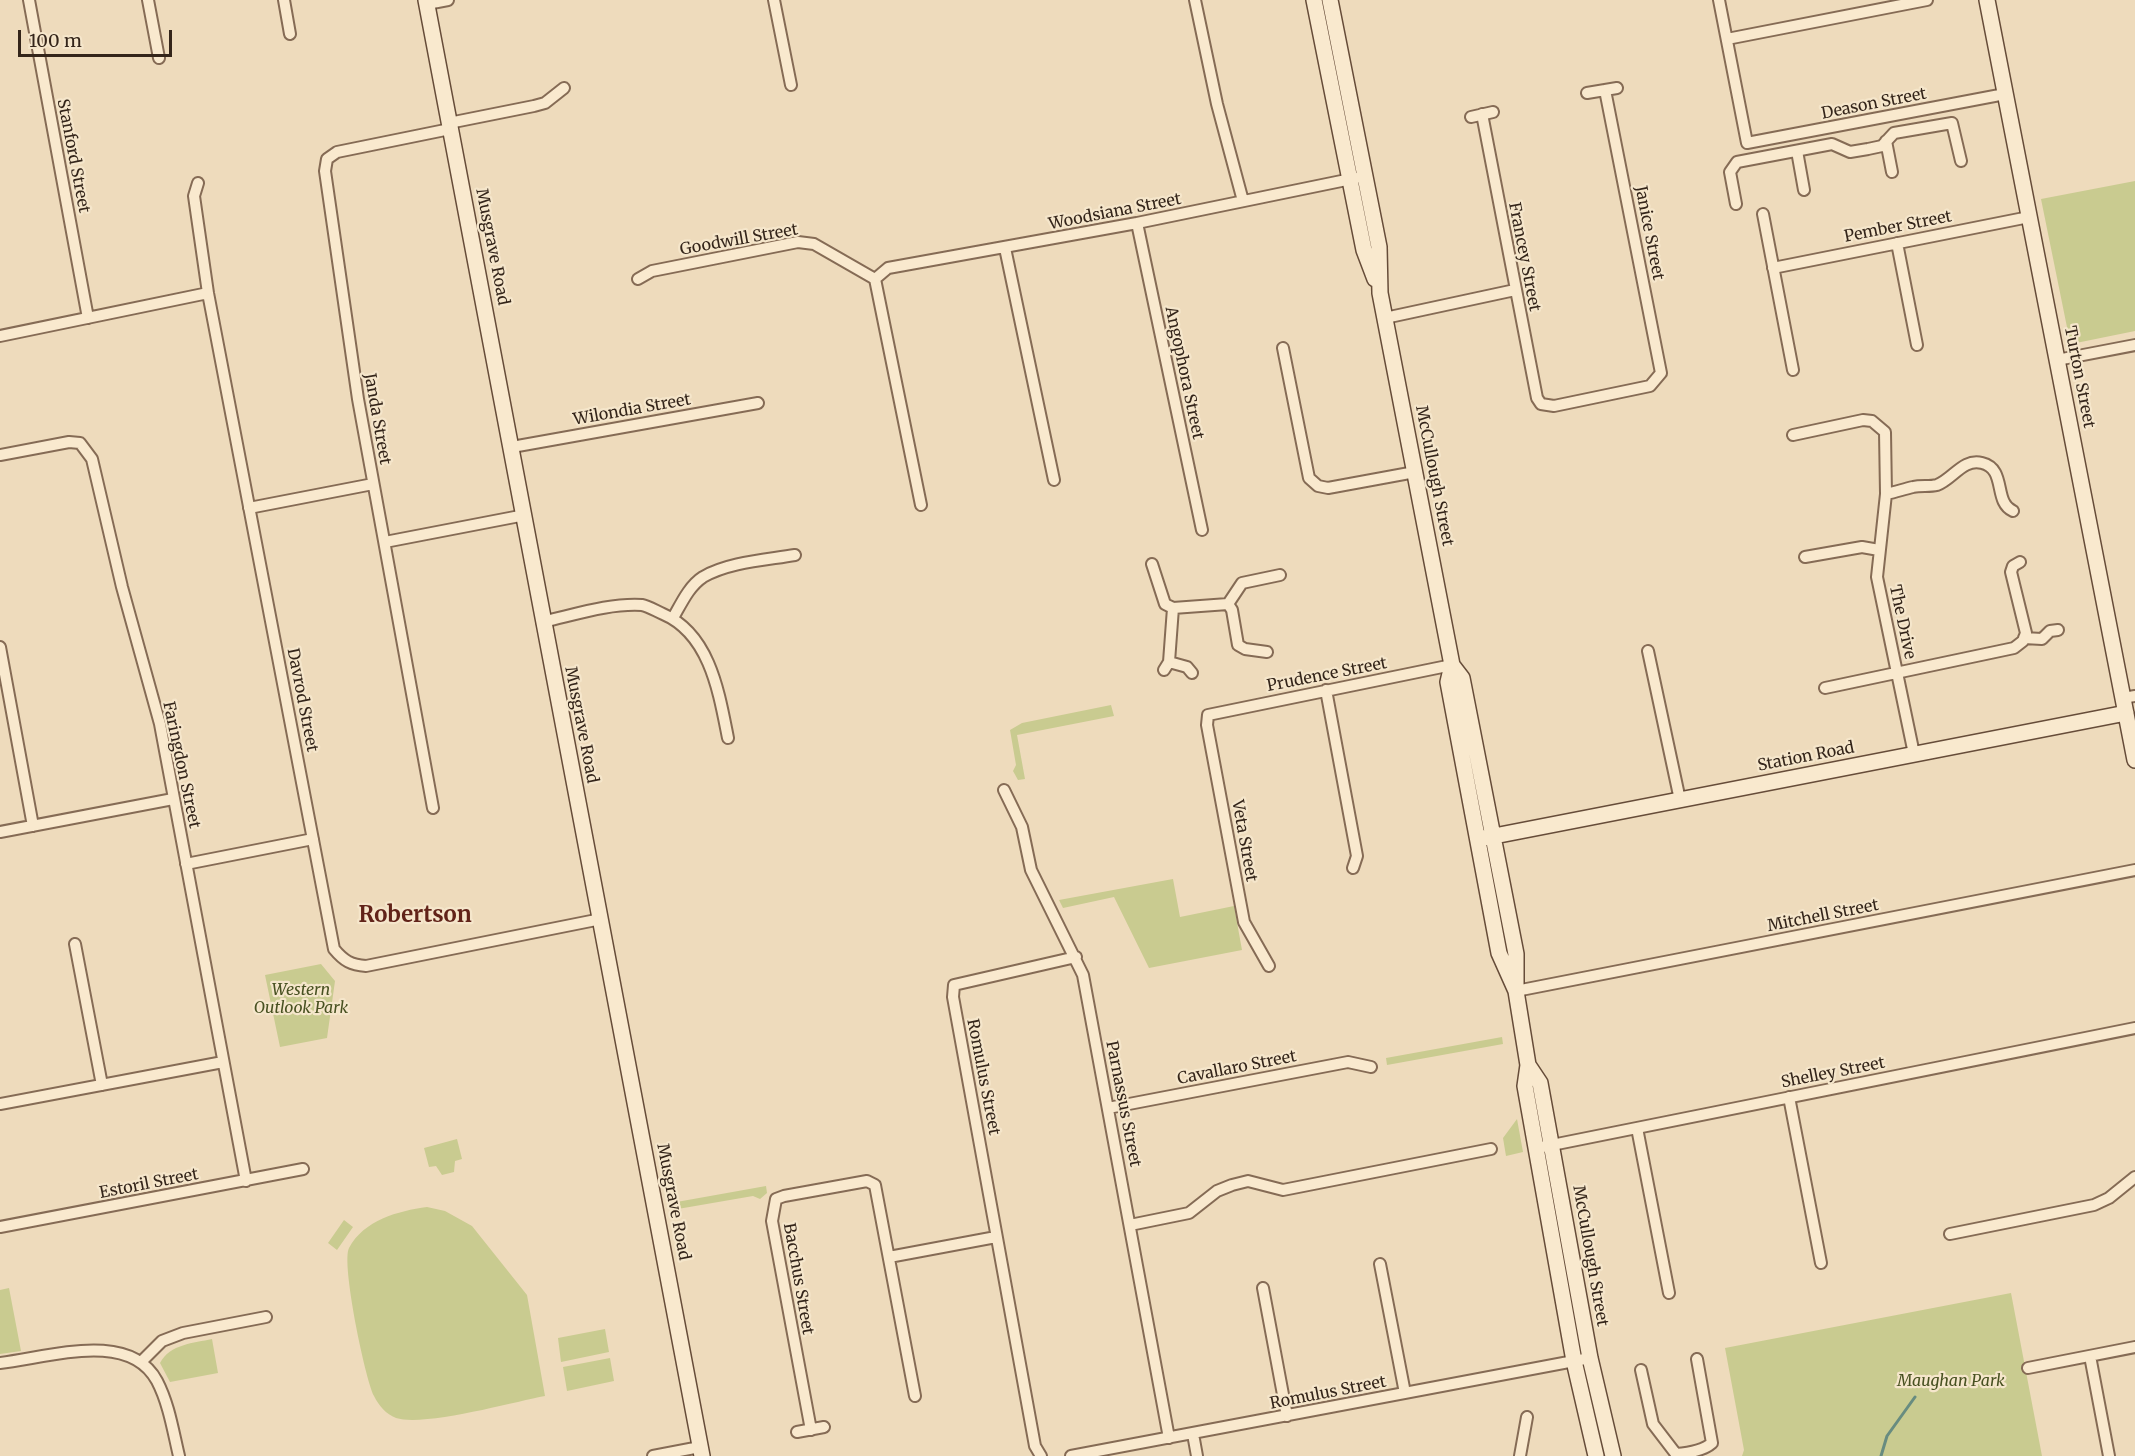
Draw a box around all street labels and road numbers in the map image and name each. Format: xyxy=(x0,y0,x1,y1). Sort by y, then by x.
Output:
street label: Deason Street xyxy=(1820,84,1928,124)
street label: Stanford Street xyxy=(53,97,93,215)
street label: Janice Street xyxy=(1630,184,1668,282)
street label: Musgrave Road xyxy=(471,187,513,307)
street label: Woodsiana Street xyxy=(1047,190,1183,234)
street label: Francey Street xyxy=(1504,201,1544,313)
street label: Pember Street xyxy=(1843,207,1953,247)
street label: Goodwill Street xyxy=(679,220,799,260)
street label: Angophora Street xyxy=(1161,305,1207,441)
street label: Turton Street xyxy=(2060,324,2098,430)
street label: Janda Street xyxy=(360,372,394,466)
street label: Wilondia Street xyxy=(572,390,692,430)
street label: McCullough Street xyxy=(1411,404,1457,548)
street label: The Drive xyxy=(1885,583,1919,661)
street label: Davrod Street xyxy=(283,646,321,754)
street label: Prudence Street xyxy=(1265,654,1389,696)
street label: Musgrave Road xyxy=(560,665,602,785)
street label: Faringdon Street xyxy=(158,700,204,830)
street label: Station Road xyxy=(1756,738,1856,776)
street label: Veta Street xyxy=(1227,799,1261,883)
street label: Mitchell Street xyxy=(1766,896,1880,936)
street label: Romulus Street xyxy=(962,1017,1004,1137)
street label: Parnassus Street xyxy=(1101,1039,1145,1169)
street label: Cavallaro Street xyxy=(1176,1047,1298,1089)
street label: Shelley Street xyxy=(1779,1054,1887,1092)
street label: Musgrave Road xyxy=(652,1142,694,1262)
street label: Estoril Street xyxy=(98,1165,200,1203)
street label: McCullough Street xyxy=(1568,1184,1612,1328)
street label: Bacchus Street xyxy=(779,1222,817,1336)
street label: Romulus Street xyxy=(1268,1372,1388,1414)

